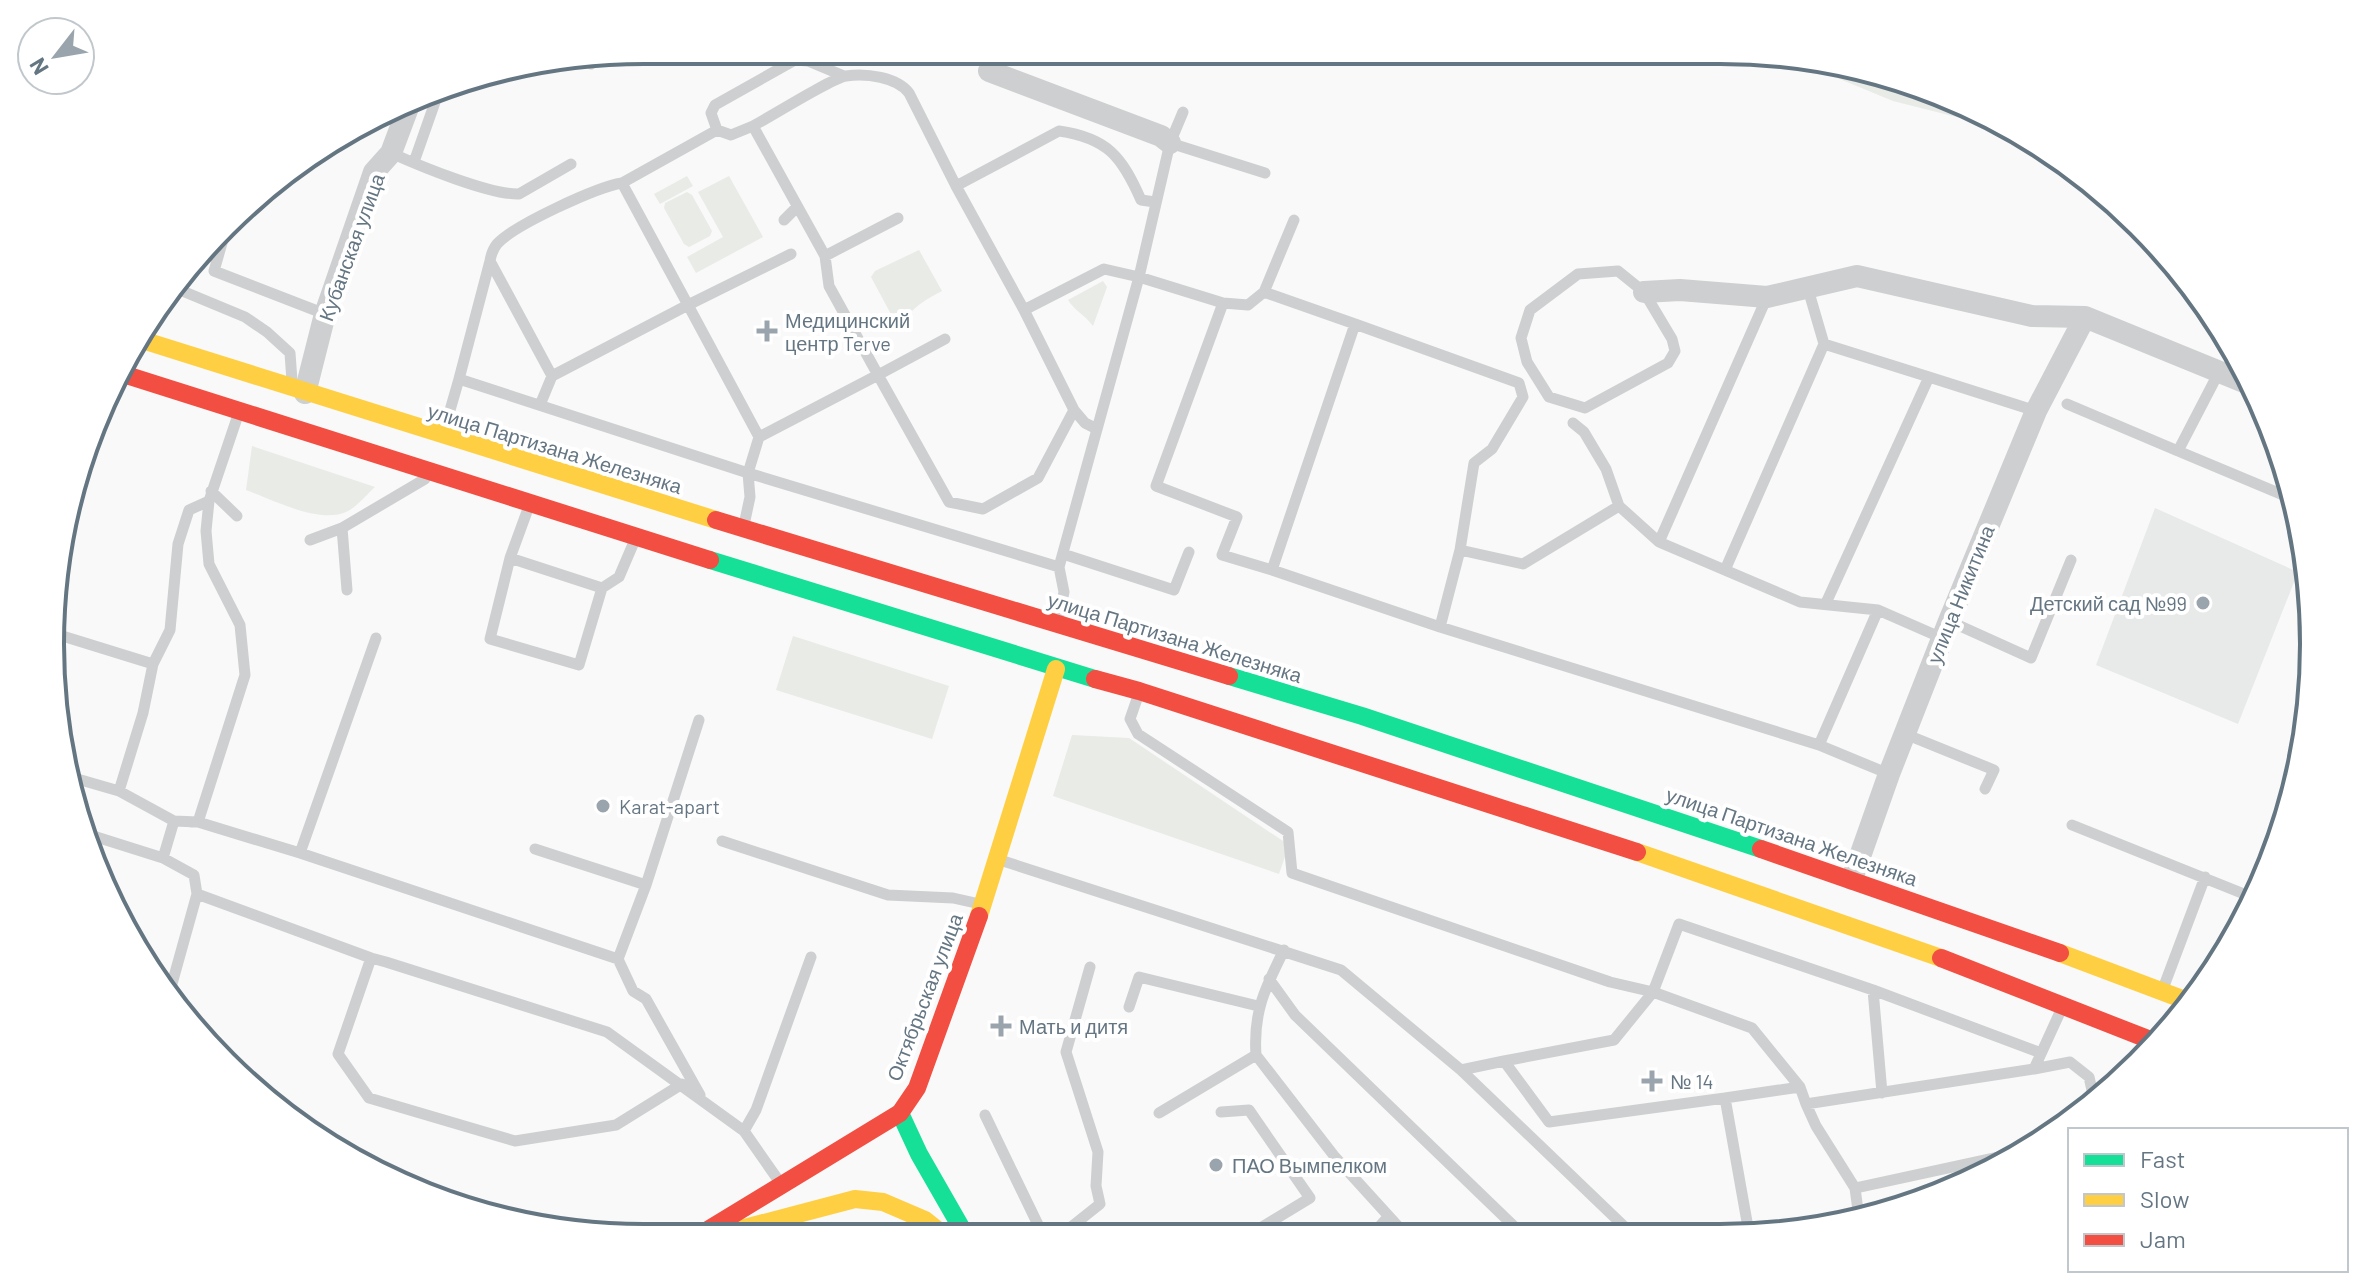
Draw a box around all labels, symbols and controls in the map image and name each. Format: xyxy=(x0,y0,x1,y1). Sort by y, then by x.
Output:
north arrow xyxy=(16,16,96,96)
text: N xyxy=(23,54,53,80)
street label: Кубанская улица xyxy=(313,169,389,324)
place label: Медицинский центр Terve xyxy=(785,308,910,355)
marker: Медицинский центр Terve xyxy=(756,320,778,342)
street label: улица Партизана Железняка xyxy=(425,398,686,498)
street label: улица Никитина xyxy=(1921,521,1999,667)
street label: улица Партизана Железняка xyxy=(1045,587,1306,687)
place label: Детский сад №99 xyxy=(2030,591,2187,615)
marker: Детский сад №99 xyxy=(2194,594,2212,612)
street label: улица Партизана Железняка xyxy=(1663,782,1922,891)
place label: Karat-apart xyxy=(619,794,720,818)
marker: Karat-apart xyxy=(594,797,612,815)
street label: Октябрьская улица xyxy=(881,909,967,1084)
place label: Мать и дитя xyxy=(1019,1014,1128,1038)
marker: Мать и дитя xyxy=(990,1015,1012,1037)
place label: № 14 xyxy=(1670,1069,1713,1093)
marker: № 14 xyxy=(1641,1070,1663,1092)
legend xyxy=(2068,1128,2348,1272)
text: Fast xyxy=(2140,1144,2185,1173)
place label: ПАО Вымпелком xyxy=(1232,1153,1387,1177)
marker: ПАО Вымпелком xyxy=(1207,1156,1225,1174)
text: Slow xyxy=(2140,1184,2189,1213)
text: Jam xyxy=(2140,1224,2186,1253)

